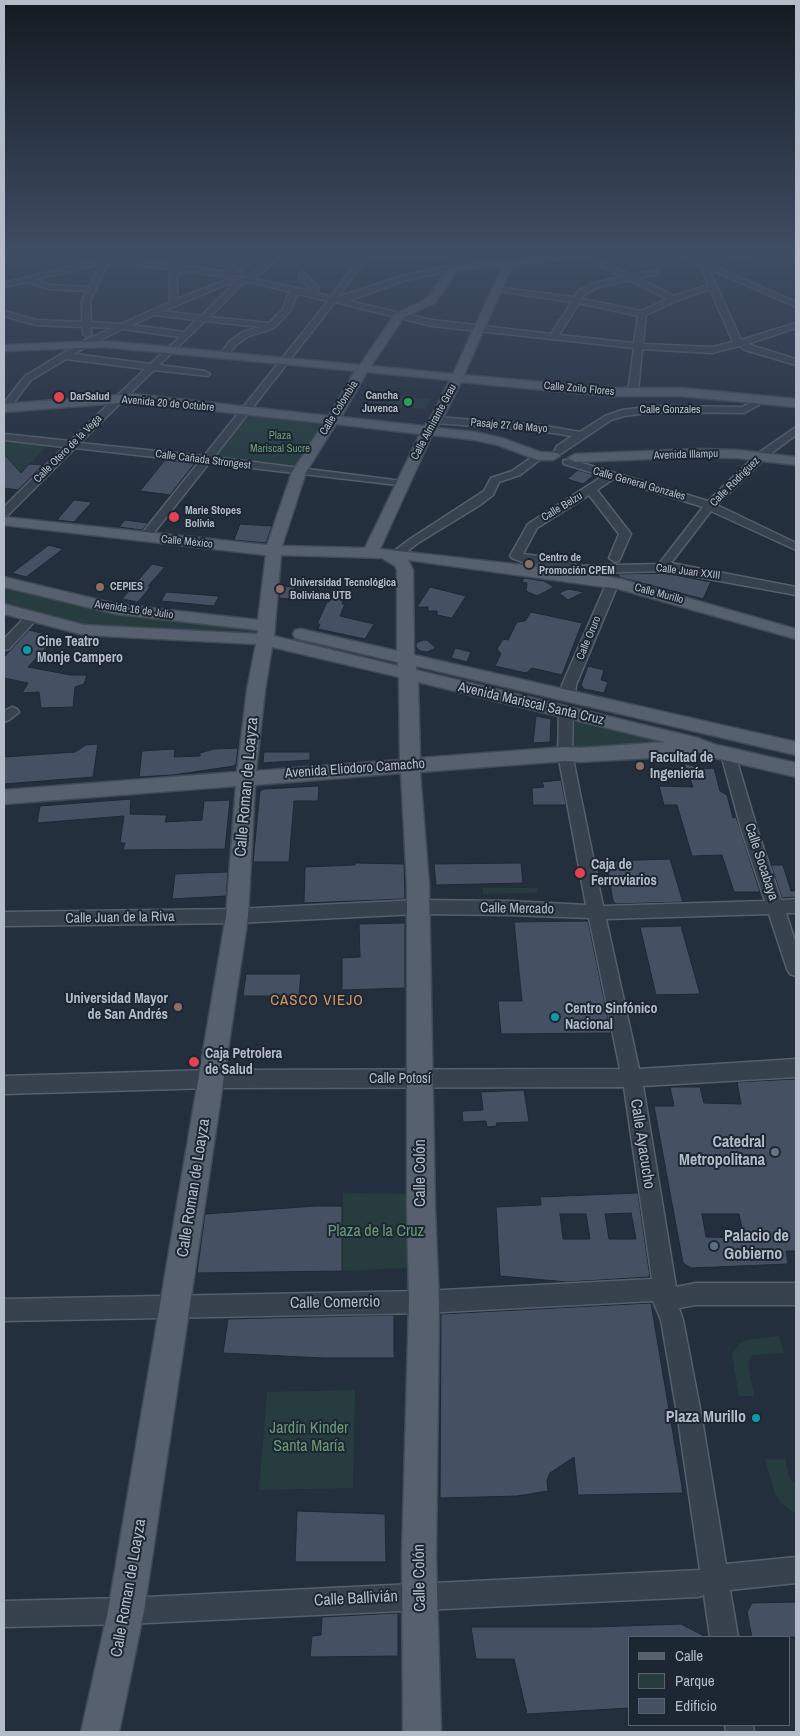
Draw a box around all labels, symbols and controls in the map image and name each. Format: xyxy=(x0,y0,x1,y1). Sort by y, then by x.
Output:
street label: Calle Colombia xyxy=(317,378,361,438)
street label: Calle Zoilo Flores xyxy=(543,379,615,399)
street label: Calle Almirante Grau xyxy=(408,382,460,462)
place label: Cancha Juvenca xyxy=(362,389,398,415)
marker: DarSalud xyxy=(52,390,66,404)
place label: DarSalud xyxy=(70,390,110,404)
street label: Avenida 20 de Octubre xyxy=(121,393,215,415)
marker: Cancha Juvenca xyxy=(402,396,414,408)
street label: Calle Gonzales xyxy=(639,403,701,417)
street label: Calle Otero de la Vega xyxy=(31,412,105,486)
street label: Pasaje 27 de Mayo xyxy=(470,416,548,436)
park label: Plaza Mariscal Sucre xyxy=(250,429,310,455)
street label: Avenida Illampu xyxy=(654,447,718,463)
street label: Calle Cañada Strongest xyxy=(155,448,251,472)
street label: Calle Rodriguez xyxy=(707,454,763,510)
street label: Calle General Gonzales xyxy=(591,464,687,504)
street label: Calle Belzu xyxy=(539,490,585,524)
place label: Marie Stopes Bolivia xyxy=(185,504,241,530)
marker: Marie Stopes Bolivia xyxy=(167,510,181,524)
street label: Calle México xyxy=(160,533,214,551)
place label: Centro de Promoción CPEM xyxy=(539,551,615,577)
marker: Centro de Promoción CPEM xyxy=(523,558,535,570)
street label: Calle Juan XXIII xyxy=(655,562,721,582)
place label: Universidad Tecnológica Boliviana UTB xyxy=(290,576,396,602)
place label: CEPIES xyxy=(110,580,143,594)
marker: CEPIES xyxy=(94,581,106,593)
street label: Calle Murillo xyxy=(633,581,685,607)
marker: Universidad Tecnológica Boliviana UTB xyxy=(274,583,286,595)
street label: Avenida 16 de Julio xyxy=(94,598,174,622)
street label: Calle Oruro xyxy=(574,614,604,662)
place label: Cine Teatro Monje Campero xyxy=(37,634,123,666)
marker: Cine Teatro Monje Campero xyxy=(21,644,33,656)
street label: Avenida Mariscal Santa Cruz xyxy=(456,679,606,729)
street label: Calle Roman de Loayza xyxy=(231,716,263,858)
place label: Facultad de Ingeniería xyxy=(650,750,713,782)
street label: Avenida Eliodoro Camacho xyxy=(284,756,426,782)
marker: Facultad de Ingeniería xyxy=(634,760,646,772)
street label: Calle Socabaya xyxy=(741,821,781,903)
place label: Caja de Ferroviarios xyxy=(591,857,657,890)
marker: Caja de Ferroviarios xyxy=(573,866,587,880)
street label: Calle Mercado xyxy=(480,900,554,918)
street label: Calle Juan de la Riva xyxy=(65,909,175,927)
place label: Universidad Mayor de San Andrés xyxy=(65,991,168,1024)
district label: CASCO VIEJO xyxy=(269,992,365,1010)
marker: Universidad Mayor de San Andrés xyxy=(172,1001,184,1013)
place label: Centro Sinfónico Nacional xyxy=(565,1001,657,1034)
marker: Centro Sinfónico Nacional xyxy=(549,1011,561,1023)
place label: Caja Petrolera de Salud xyxy=(205,1046,282,1078)
marker: Caja Petrolera de Salud xyxy=(187,1055,201,1069)
street label: Calle Potosí xyxy=(369,1071,431,1087)
street label: Calle Ayacucho xyxy=(625,1098,659,1190)
street label: Calle Roman de Loayza xyxy=(174,1117,214,1259)
place label: Catedral Metropolitana xyxy=(679,1133,765,1171)
street label: Calle Colón xyxy=(411,1139,431,1207)
marker: Catedral Metropolitana xyxy=(769,1146,781,1158)
park label: Plaza de la Cruz xyxy=(328,1222,424,1242)
place label: Palacio de Gobierno xyxy=(724,1227,789,1265)
marker: Palacio de Gobierno xyxy=(708,1240,720,1252)
street label: Calle Comercio xyxy=(290,1293,380,1313)
place label: Plaza Murillo xyxy=(666,1408,746,1428)
marker: Plaza Murillo xyxy=(750,1412,762,1424)
park label: Jardín Kinder Santa María xyxy=(270,1419,348,1457)
street label: Calle Roman de Loayza xyxy=(107,1517,151,1659)
street label: Calle Colón xyxy=(410,1544,430,1612)
street label: Calle Ballivián xyxy=(314,1587,398,1611)
legend xyxy=(628,1636,790,1726)
text: Calle xyxy=(675,1645,703,1666)
text: Parque xyxy=(675,1670,715,1691)
text: Edificio xyxy=(675,1695,717,1716)

